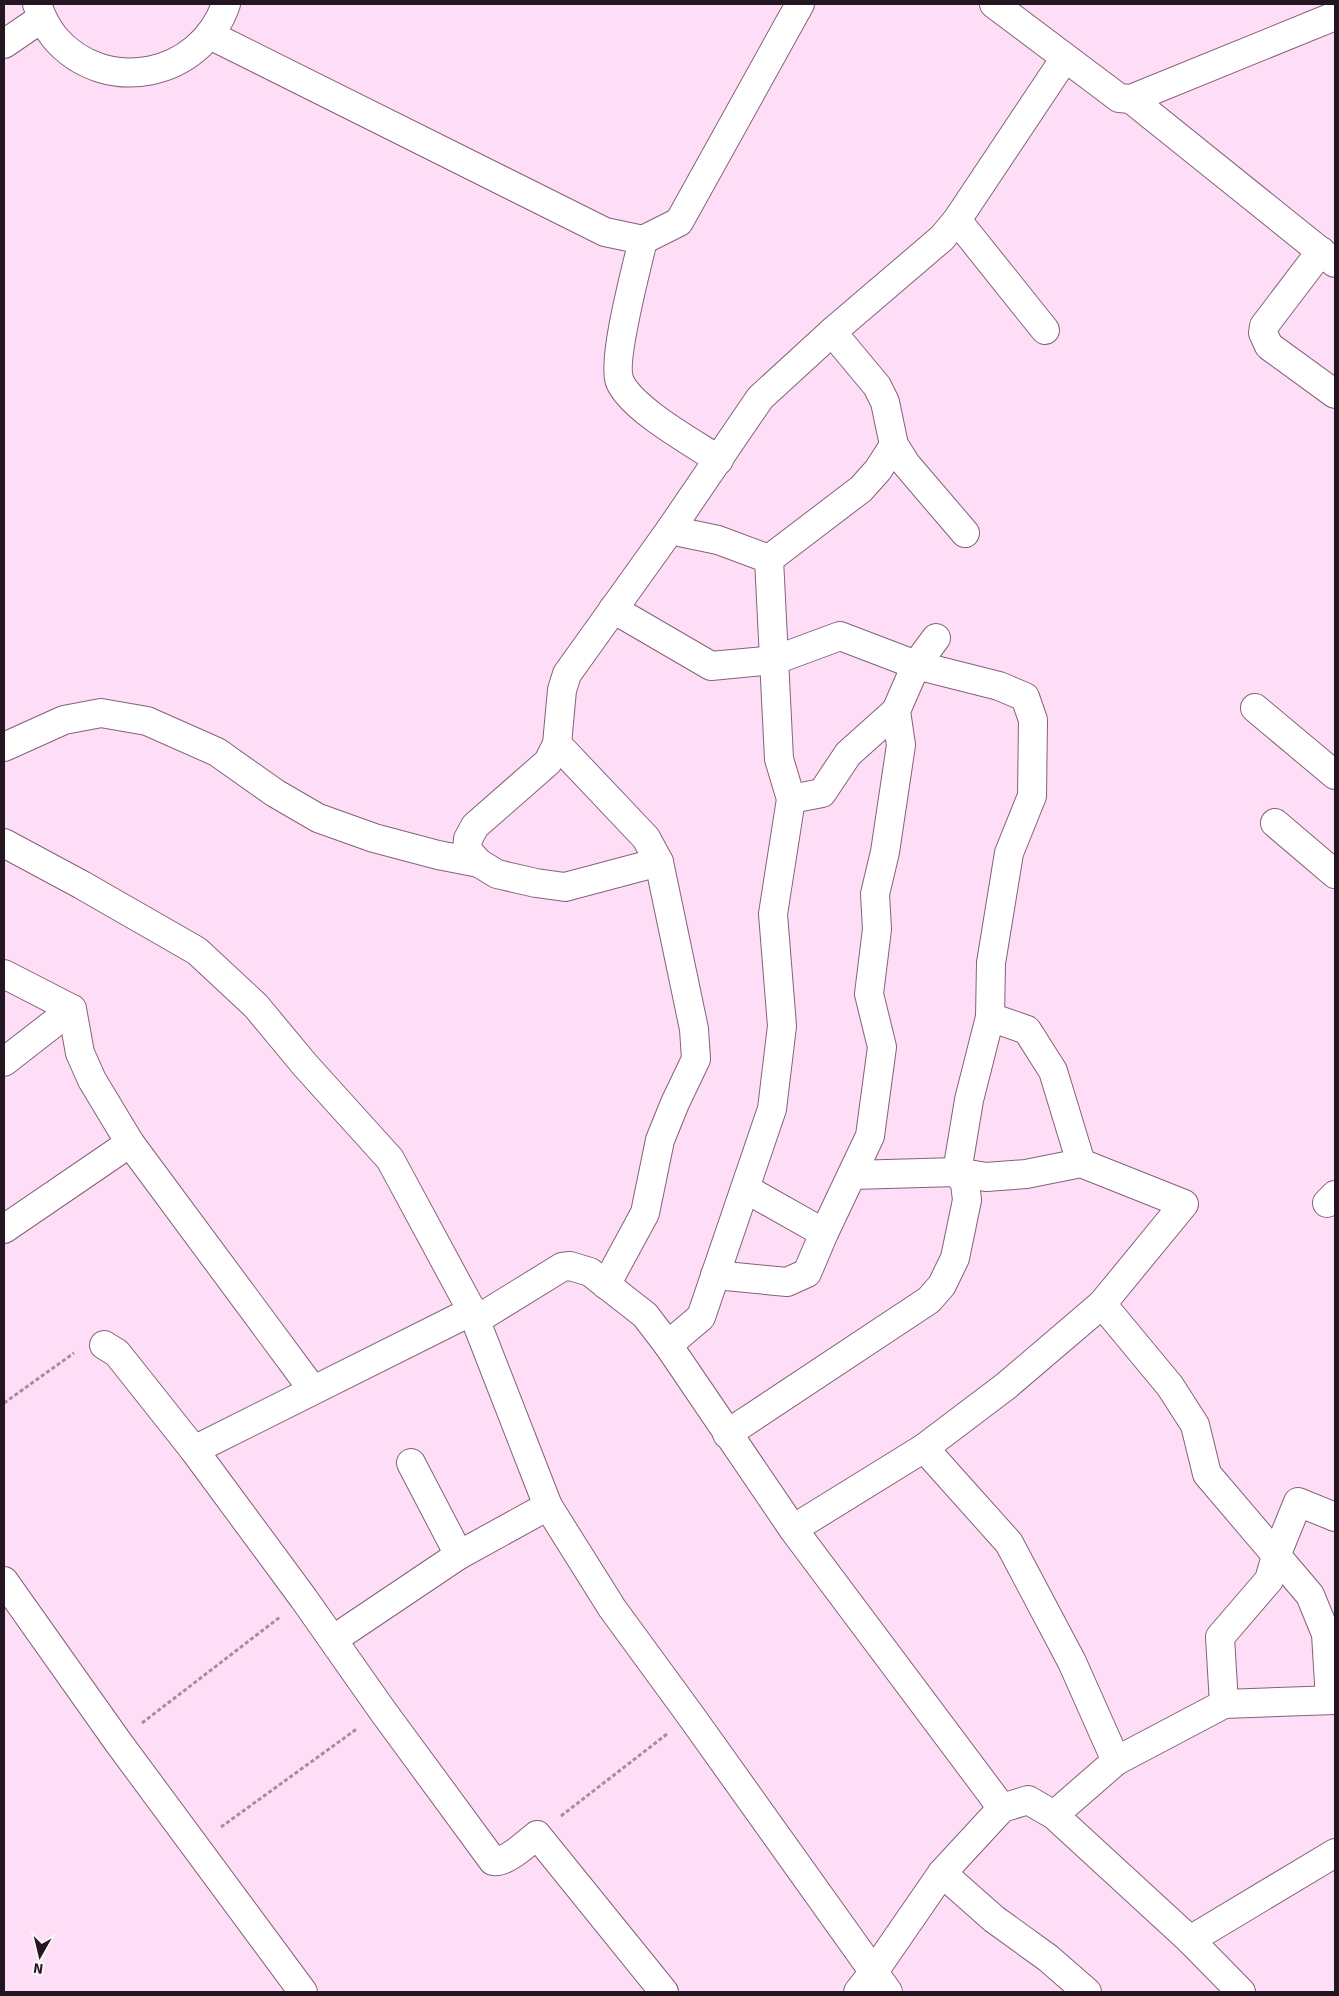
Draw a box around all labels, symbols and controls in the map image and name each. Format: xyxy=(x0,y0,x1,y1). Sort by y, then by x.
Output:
north arrow xyxy=(15,1931,65,1981)
text: N xyxy=(32,1959,44,1977)

